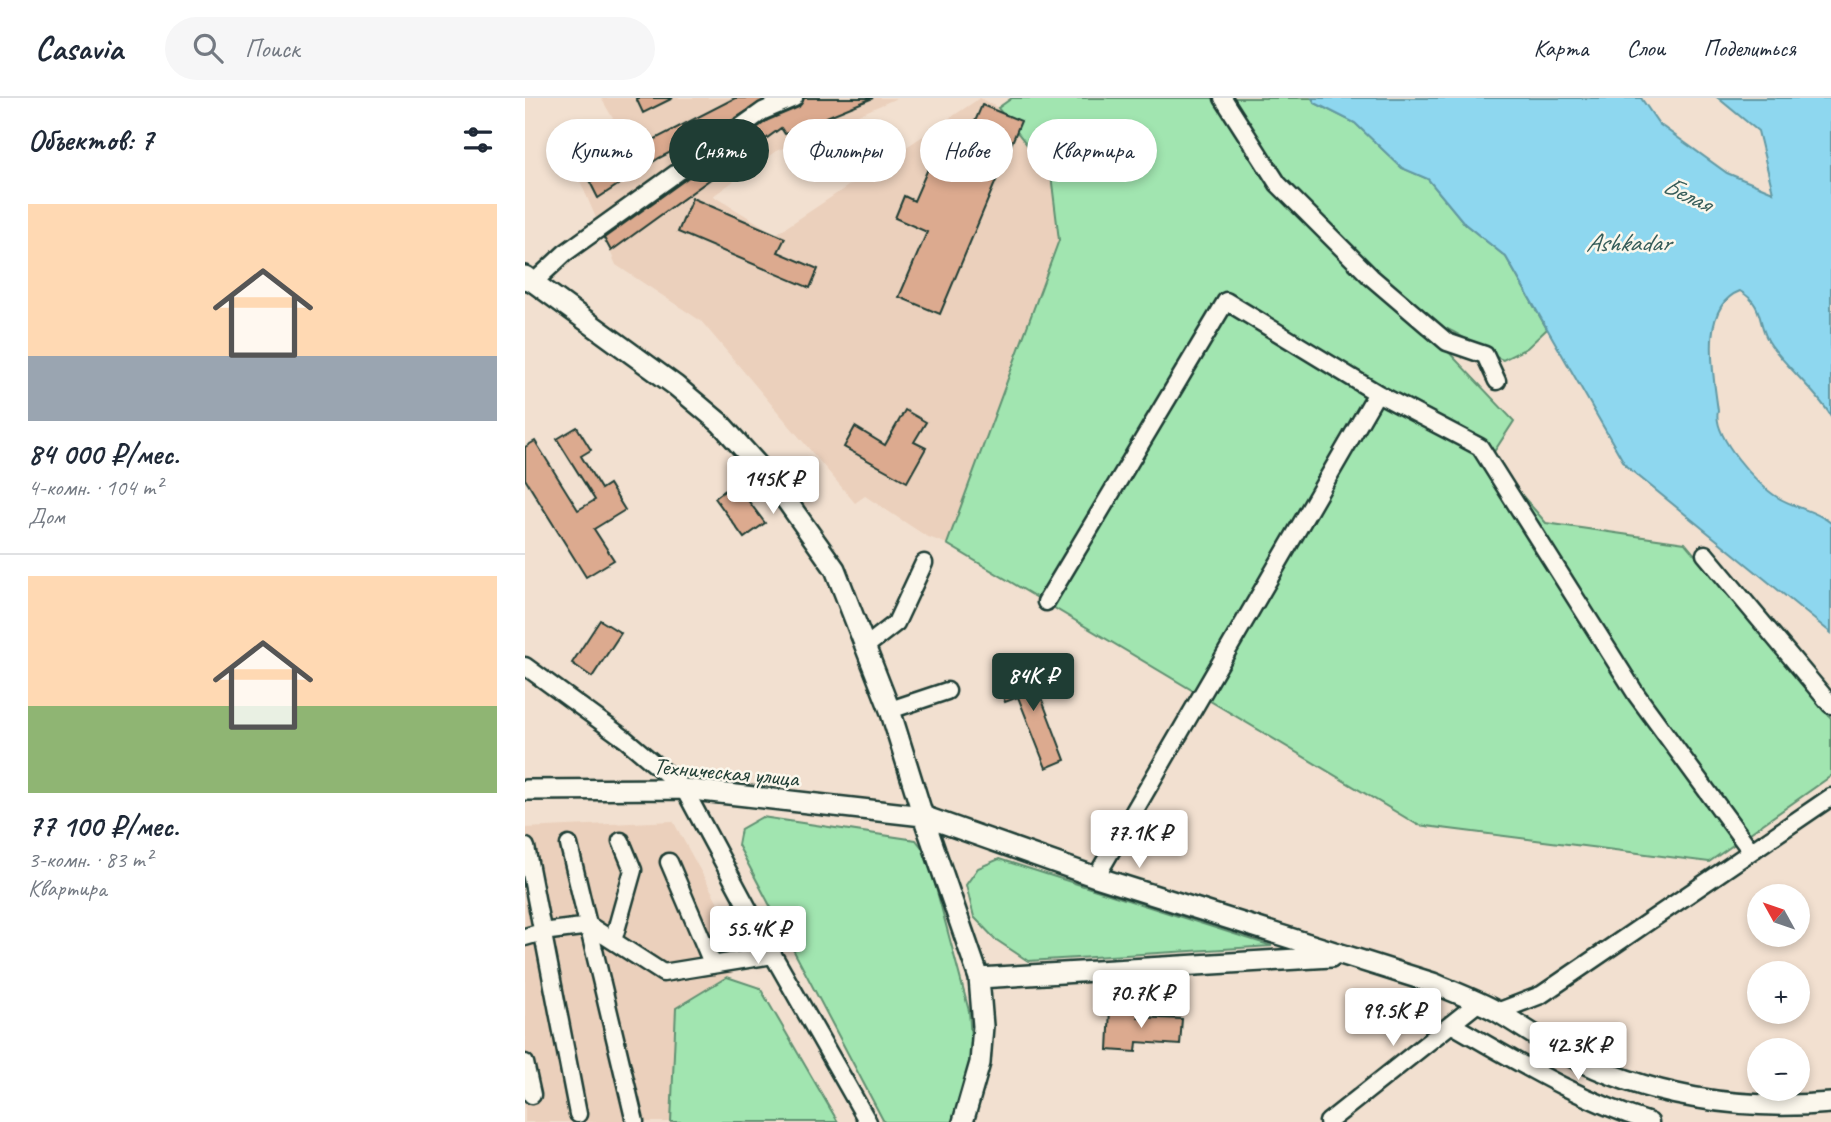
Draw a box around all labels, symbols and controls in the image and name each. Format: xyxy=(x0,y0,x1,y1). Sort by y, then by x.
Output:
search box xyxy=(165,17,655,80)
text: Casavia xyxy=(35,27,123,69)
icon: search xyxy=(189,29,227,67)
text: Поиск xyxy=(245,32,300,65)
text: Карта xyxy=(1534,33,1588,63)
text: Слои xyxy=(1626,33,1665,63)
text: Поделиться xyxy=(1703,33,1796,63)
chip: Купить xyxy=(546,119,655,182)
chip: Снять xyxy=(669,119,769,182)
chip: Фильтры xyxy=(783,119,906,182)
chip: Новое xyxy=(920,119,1013,182)
chip: Квартира xyxy=(1027,119,1157,182)
text: Объектов: 7 xyxy=(28,121,153,159)
icon: filters xyxy=(459,121,497,159)
water label: Белая xyxy=(1657,168,1720,221)
water label: Ashkadar xyxy=(1586,226,1674,259)
icon: home xyxy=(200,250,326,376)
text: 84 000 ₽/мес. xyxy=(28,435,179,473)
pin: 145K ₽ xyxy=(716,456,830,516)
text: 145K ₽ xyxy=(743,464,803,493)
text: 4-комн. · 104 m² xyxy=(28,473,162,502)
text: Дом xyxy=(28,502,65,531)
icon: home xyxy=(200,622,326,748)
pin: 84K ₽ xyxy=(984,654,1082,713)
text: 84K ₽ xyxy=(1008,661,1058,690)
street label: Техническая улица xyxy=(652,751,801,793)
text: 77 100 ₽/мес. xyxy=(28,807,179,845)
pin: 77.1K ₽ xyxy=(1074,810,1204,870)
text: 77.1K ₽ xyxy=(1107,818,1171,847)
text: 3-комн. · 83 m² xyxy=(28,845,152,874)
text: Квартира xyxy=(28,874,106,903)
north arrow xyxy=(1747,884,1809,947)
map controls xyxy=(1747,884,1810,1101)
pin: 55.4K ₽ xyxy=(693,906,823,966)
text: 55.4K ₽ xyxy=(726,914,790,943)
button: + xyxy=(1747,961,1810,1024)
pin: 70.7K ₽ xyxy=(1076,970,1206,1030)
text: 70.7K ₽ xyxy=(1109,978,1173,1007)
pin: 99.5K ₽ xyxy=(1328,988,1458,1048)
text: 99.5K ₽ xyxy=(1361,996,1425,1025)
pin: 42.3K ₽ xyxy=(1513,1023,1643,1082)
text: 42.3K ₽ xyxy=(1546,1030,1610,1059)
button: − xyxy=(1747,1038,1810,1101)

